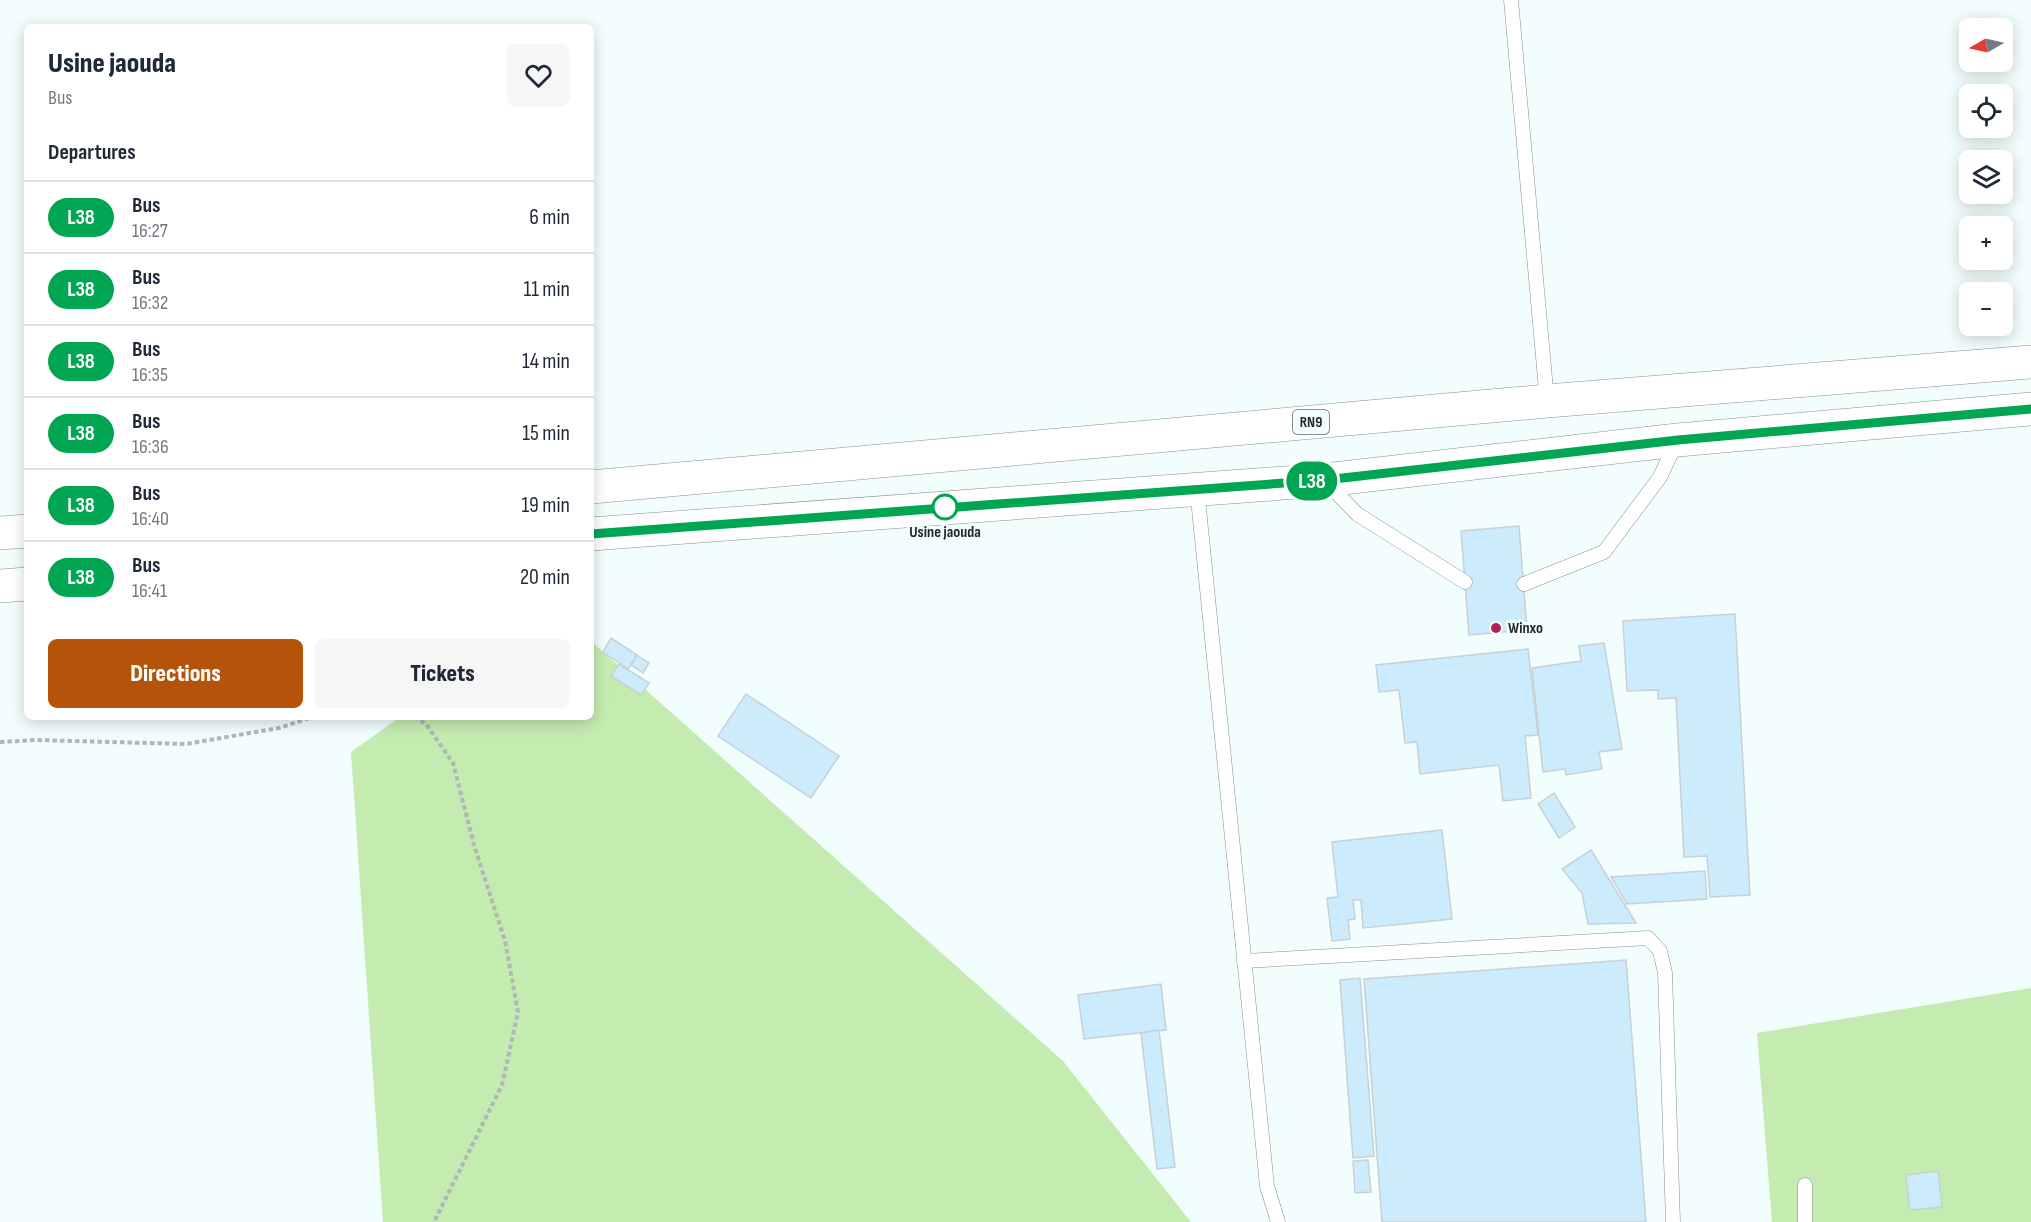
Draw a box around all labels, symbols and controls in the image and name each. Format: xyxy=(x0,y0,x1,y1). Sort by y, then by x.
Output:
north arrow xyxy=(1959,18,2013,72)
map controls xyxy=(1959,18,2013,336)
button: heart xyxy=(507,44,570,107)
text: Usine jaouda xyxy=(48,47,176,80)
button: locate xyxy=(1959,84,2013,138)
text: Bus xyxy=(48,86,72,110)
text: Departures xyxy=(48,139,136,166)
button: layers xyxy=(1959,150,2013,204)
text: Bus xyxy=(132,192,161,219)
text: 6 min xyxy=(529,204,570,231)
text: L38 xyxy=(67,205,95,230)
button: + xyxy=(1959,216,2013,270)
text: 16:27 xyxy=(132,219,168,243)
text: Bus xyxy=(132,264,161,291)
text: 11 min xyxy=(523,276,570,303)
text: L38 xyxy=(67,277,95,302)
button: − xyxy=(1959,282,2013,336)
text: 16:32 xyxy=(132,291,168,315)
text: Bus xyxy=(132,336,161,363)
text: 14 min xyxy=(522,348,570,375)
text: L38 xyxy=(67,349,95,374)
text: 16:35 xyxy=(132,363,168,387)
text: Bus xyxy=(132,408,161,435)
road number: RN9 xyxy=(1293,410,1329,434)
text: 15 min xyxy=(522,420,570,447)
text: L38 xyxy=(67,421,95,446)
text: 16:36 xyxy=(132,435,169,459)
line badge: L38 xyxy=(1278,462,1346,500)
text: L38 xyxy=(1298,469,1326,494)
text: Bus xyxy=(132,480,161,507)
text: 19 min xyxy=(521,492,570,519)
text: L38 xyxy=(67,493,95,518)
marker: Usine jaouda xyxy=(932,494,958,520)
text: 16:40 xyxy=(132,507,169,531)
place label: Usine jaouda xyxy=(909,523,981,542)
text: Bus xyxy=(132,552,161,579)
text: 20 min xyxy=(520,564,570,591)
text: L38 xyxy=(67,565,95,590)
text: 16:41 xyxy=(132,579,167,603)
place label: Winxo xyxy=(1508,619,1543,638)
marker: Winxo xyxy=(1489,621,1503,635)
button: Directions xyxy=(48,639,303,708)
button: Tickets xyxy=(315,639,570,708)

